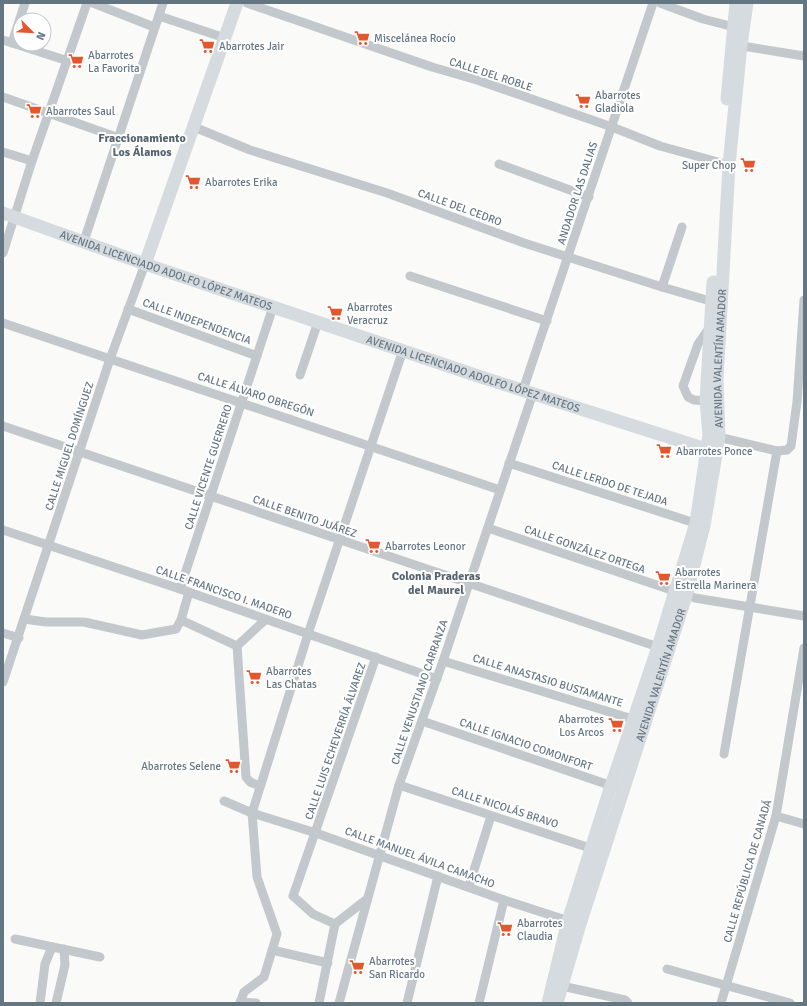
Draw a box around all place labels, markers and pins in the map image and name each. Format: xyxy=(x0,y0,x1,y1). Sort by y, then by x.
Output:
supermarket icon: Miscelánea Rocío xyxy=(353,29,371,47)
place label: Miscelánea Rocío xyxy=(374,32,456,45)
supermarket icon: Abarrotes Jair xyxy=(198,37,216,55)
place label: Abarrotes Jair xyxy=(219,40,284,53)
place label: Abarrotes La Favorita xyxy=(88,49,140,75)
supermarket icon: Abarrotes La Favorita xyxy=(67,52,85,70)
place label: Abarrotes Gladiola xyxy=(595,89,641,115)
supermarket icon: Abarrotes Gladiola xyxy=(574,92,592,110)
supermarket icon: Abarrotes Saul xyxy=(25,102,43,120)
place label: Abarrotes Saul xyxy=(46,105,115,118)
supermarket icon: Super Chop xyxy=(739,156,757,174)
place label: Super Chop xyxy=(682,159,736,172)
supermarket icon: Abarrotes Erika xyxy=(184,173,202,191)
place label: Abarrotes Erika xyxy=(205,176,278,189)
place label: Abarrotes Veracruz xyxy=(347,301,393,327)
supermarket icon: Abarrotes Veracruz xyxy=(326,304,344,322)
supermarket icon: Abarrotes Ponce xyxy=(655,442,673,460)
place label: Abarrotes Ponce xyxy=(676,445,752,458)
supermarket icon: Abarrotes Leonor xyxy=(364,537,382,555)
place label: Abarrotes Leonor xyxy=(385,540,466,553)
place label: Abarrotes Estrella Marinera xyxy=(675,566,757,592)
supermarket icon: Abarrotes Estrella Marinera xyxy=(654,569,672,587)
place label: Abarrotes Las Chatas xyxy=(266,665,317,691)
supermarket icon: Abarrotes Las Chatas xyxy=(245,668,263,686)
place label: Abarrotes Los Arcos xyxy=(558,713,604,739)
supermarket icon: Abarrotes Los Arcos xyxy=(607,716,625,734)
supermarket icon: Abarrotes Selene xyxy=(224,757,242,775)
place label: Abarrotes Selene xyxy=(141,760,221,773)
place label: Abarrotes Claudia xyxy=(517,917,563,943)
supermarket icon: Abarrotes Claudia xyxy=(496,920,514,938)
place label: Abarrotes San Ricardo xyxy=(369,955,425,981)
supermarket icon: Abarrotes San Ricardo xyxy=(348,958,366,976)

